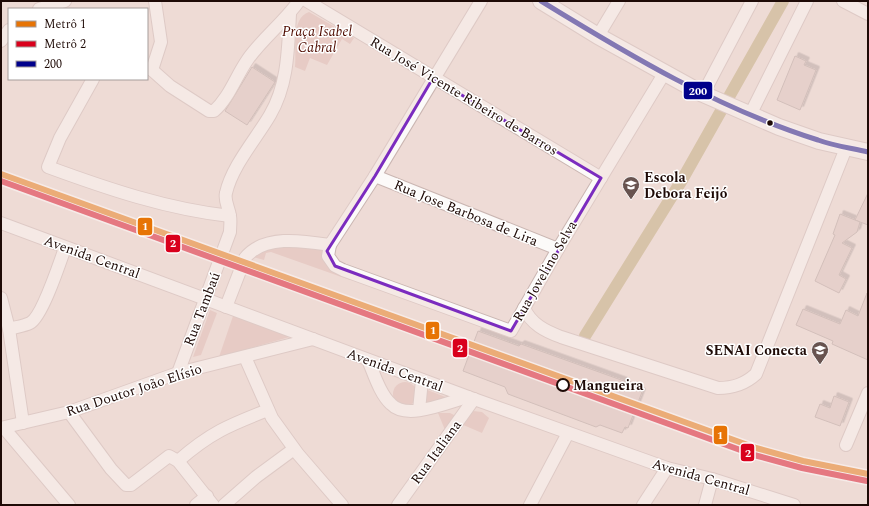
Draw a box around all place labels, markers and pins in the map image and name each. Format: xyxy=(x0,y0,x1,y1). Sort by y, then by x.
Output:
unlabelled marker xyxy=(765,118,775,128)
place label: Escola Debora Feijó xyxy=(644,167,728,204)
school or university icon: Escola Debora Feijó xyxy=(621,175,641,200)
place label: SENAI Conecta xyxy=(705,340,808,361)
school or university icon: SENAI Conecta xyxy=(810,340,830,365)
place label: Mangueira xyxy=(573,375,644,396)
marker: Mangueira xyxy=(556,378,570,392)

